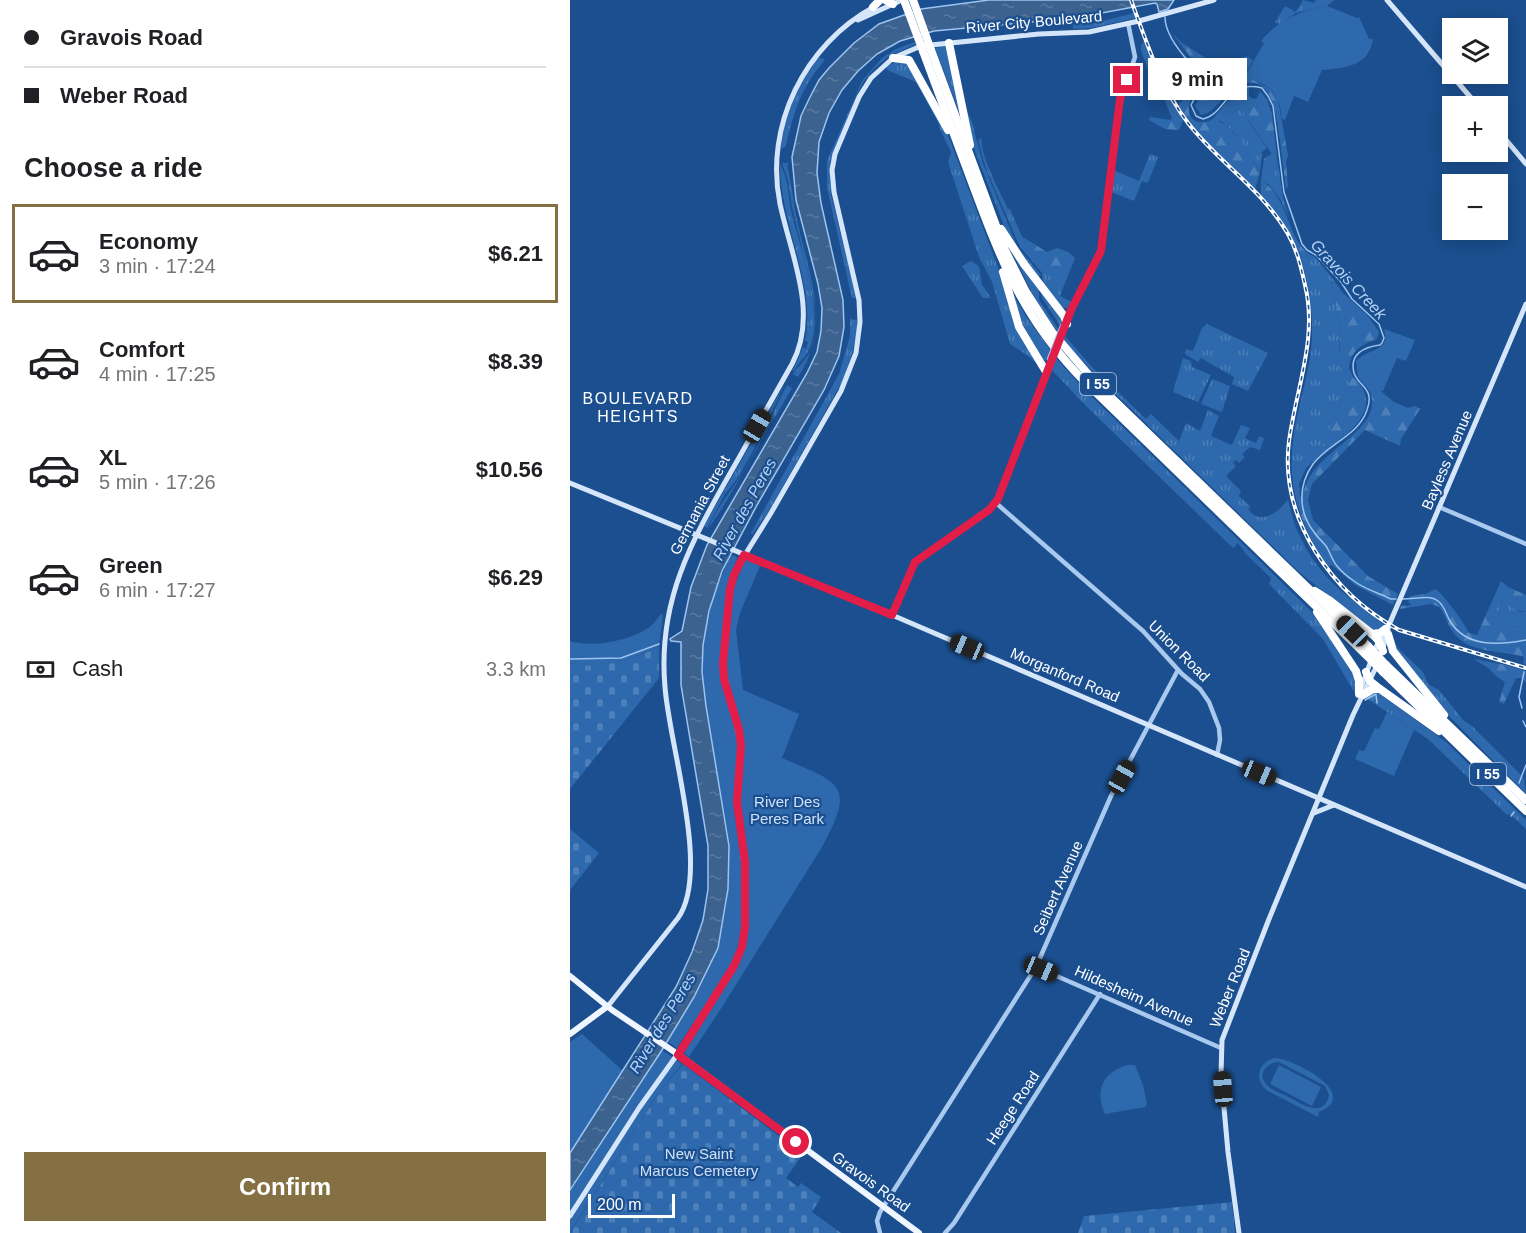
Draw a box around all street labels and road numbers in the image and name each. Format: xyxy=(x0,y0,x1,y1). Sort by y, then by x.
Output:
street label: River City Boulevard xyxy=(965,7,1103,36)
road number: I 55 xyxy=(1080,373,1116,395)
street label: Bayless Avenue xyxy=(1418,407,1475,512)
street label: Germania Street xyxy=(666,451,733,557)
street label: Union Road xyxy=(1145,617,1213,685)
street label: Morganford Road xyxy=(1008,644,1122,705)
road number: I 55 xyxy=(1470,763,1506,785)
street label: Seibert Avenue xyxy=(1029,838,1086,938)
street label: Weber Road xyxy=(1206,946,1253,1030)
street label: Hildesheim Avenue xyxy=(1072,962,1196,1029)
street label: Heege Road xyxy=(983,1068,1043,1148)
street label: Gravois Road xyxy=(829,1148,913,1215)

